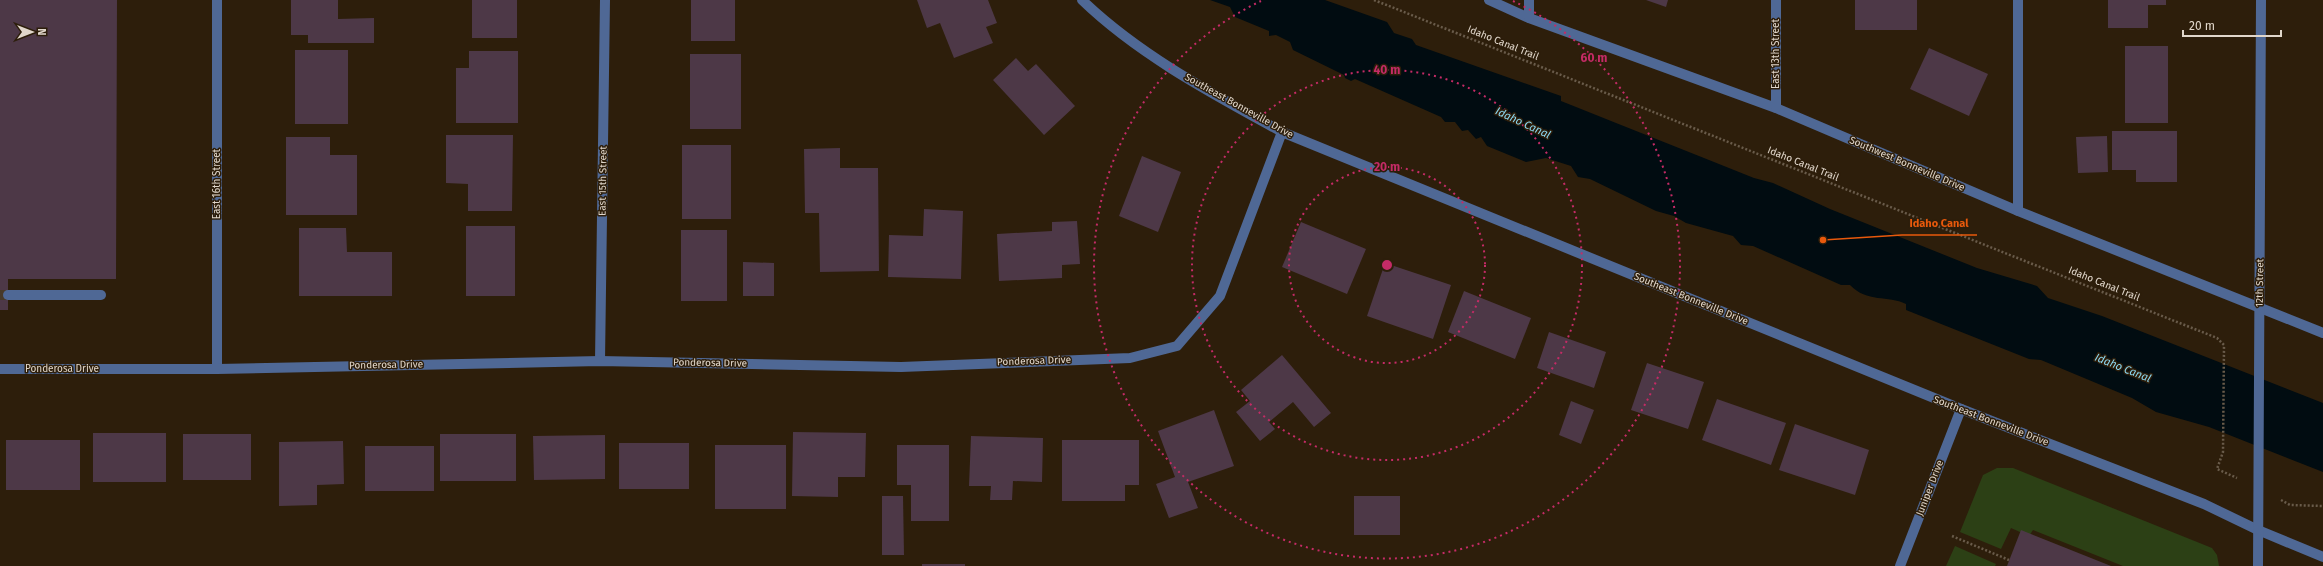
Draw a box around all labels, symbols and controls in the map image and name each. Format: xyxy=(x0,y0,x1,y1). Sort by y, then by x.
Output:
north arrow xyxy=(12,12,52,52)
scale bar xyxy=(2183,12,2281,38)
street label: East 13th Street xyxy=(1770,19,1782,89)
text: 20 m xyxy=(2189,19,2215,33)
street label: Idaho Canal Trail xyxy=(1466,23,1541,63)
text: N xyxy=(35,28,48,36)
text: 60 m xyxy=(1581,51,1607,65)
text: 40 m xyxy=(1374,63,1400,77)
street label: Southeast Bonneville Drive xyxy=(1183,71,1295,141)
water label: Idaho Canal xyxy=(1493,105,1553,141)
street label: Southwest Bonneville Drive xyxy=(1847,134,1967,194)
street label: Idaho Canal Trail xyxy=(1766,144,1841,184)
street label: East 15th Street xyxy=(596,146,610,216)
street label: East 16th Street xyxy=(211,148,223,219)
text: 20 m xyxy=(1374,160,1400,174)
callout: Idaho Canal xyxy=(1902,212,1977,235)
text: Idaho Canal xyxy=(1909,217,1969,230)
centre of rings xyxy=(1380,258,1394,272)
street label: 12th Street xyxy=(2254,258,2266,307)
street label: Idaho Canal Trail xyxy=(2067,264,2142,304)
street label: Southeast Bonneville Drive xyxy=(1632,271,1750,327)
water label: Idaho Canal xyxy=(2093,351,2153,385)
street label: Ponderosa Drive xyxy=(997,354,1071,368)
street label: Ponderosa Drive xyxy=(673,356,747,370)
street label: Ponderosa Drive xyxy=(349,358,423,372)
street label: Ponderosa Drive xyxy=(25,363,99,375)
street label: Southeast Bonneville Drive xyxy=(1932,393,2050,449)
street label: Juniper Drive xyxy=(1914,458,1946,518)

